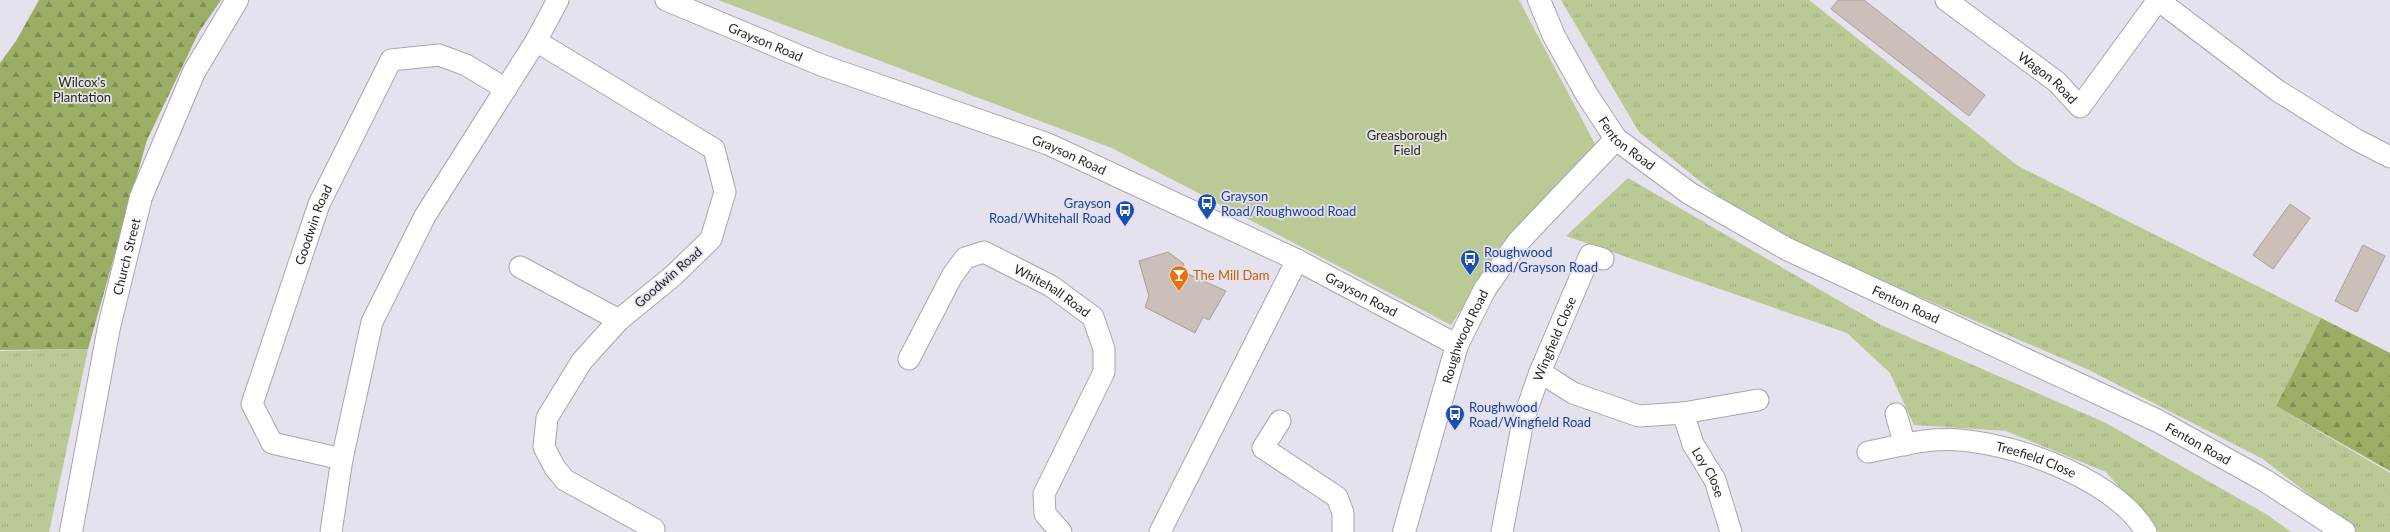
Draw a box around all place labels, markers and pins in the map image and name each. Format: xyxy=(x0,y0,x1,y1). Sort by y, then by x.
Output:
place label: Grayson Road/Roughwood Road xyxy=(1221,188,1356,219)
bus stop icon: Grayson Road/Roughwood Road xyxy=(1196,192,1218,220)
place label: Grayson Road/Whitehall Road xyxy=(989,195,1111,226)
bus stop icon: Grayson Road/Whitehall Road xyxy=(1114,199,1136,227)
place label: Roughwood Road/Grayson Road xyxy=(1484,244,1598,275)
bus stop icon: Roughwood Road/Grayson Road xyxy=(1459,248,1481,276)
bar icon: The Mill Dam xyxy=(1168,264,1190,292)
place label: The Mill Dam xyxy=(1193,267,1269,283)
place label: Roughwood Road/Wingfield Road xyxy=(1469,399,1591,430)
bus stop icon: Roughwood Road/Wingfield Road xyxy=(1444,403,1466,431)

